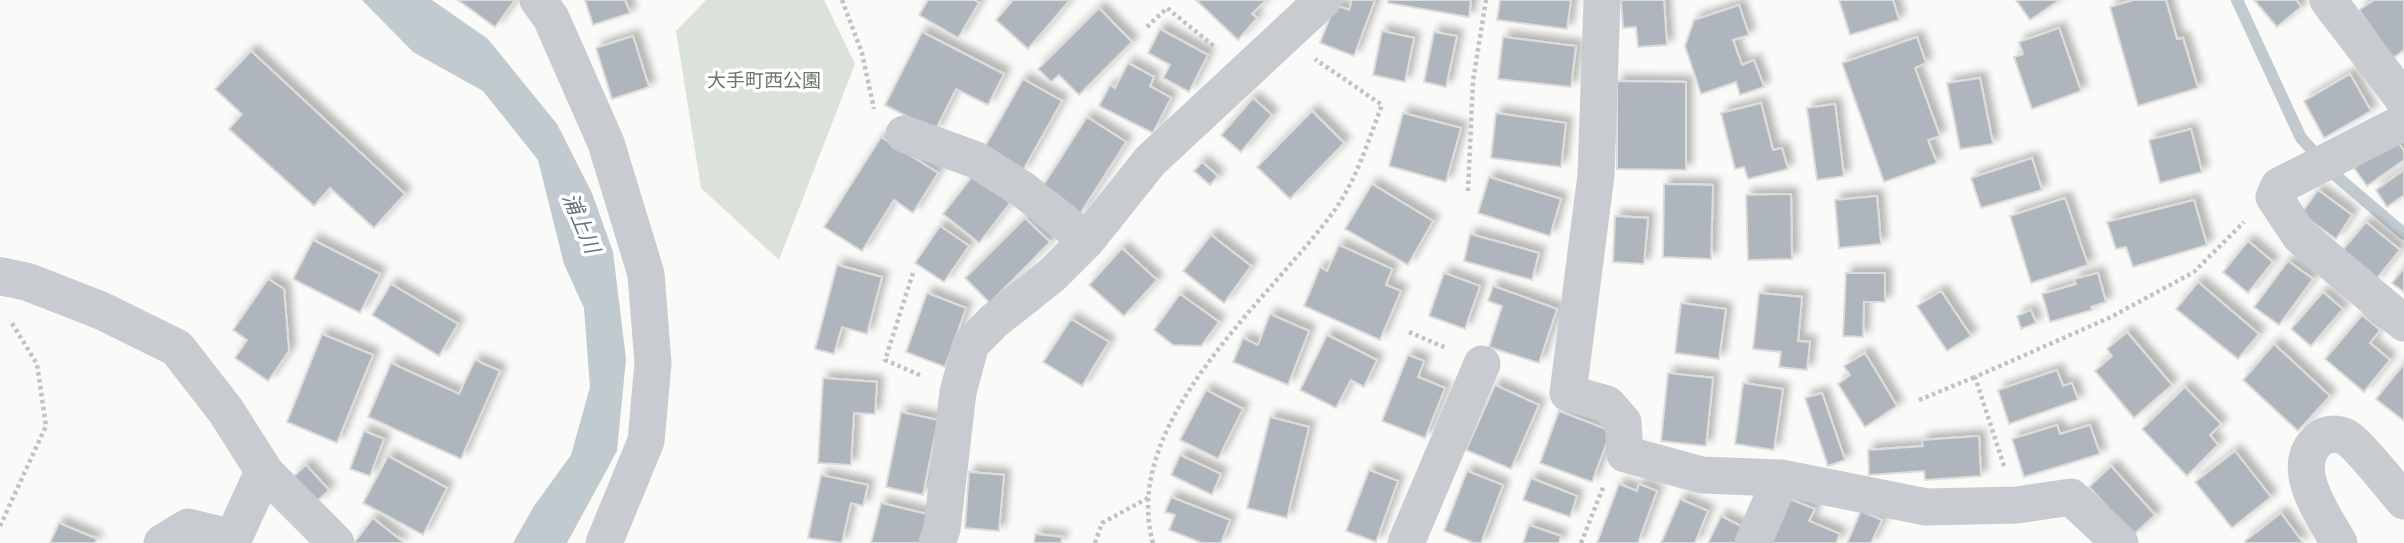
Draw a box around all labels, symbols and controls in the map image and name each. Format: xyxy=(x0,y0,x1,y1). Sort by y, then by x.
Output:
park label: 大手町西公園 xyxy=(707,69,821,92)
water label: 浦上川 xyxy=(558,189,606,259)

